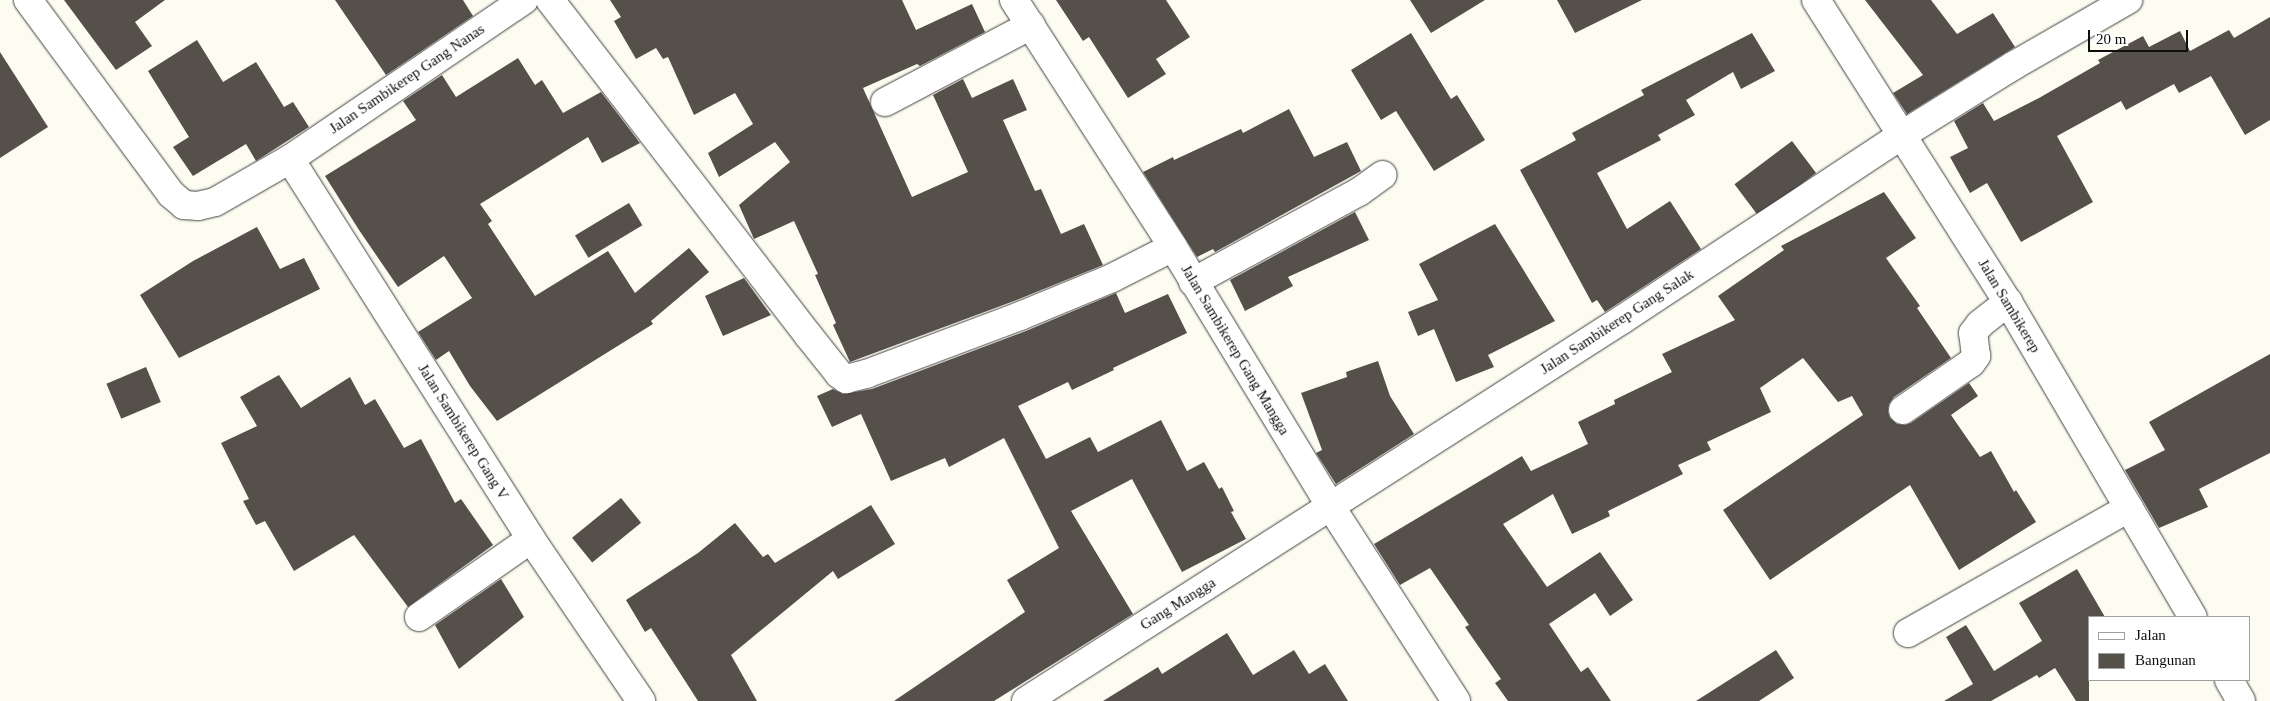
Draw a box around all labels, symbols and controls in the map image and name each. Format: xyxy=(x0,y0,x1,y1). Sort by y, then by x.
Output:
street label: Jalan Sambikerep Gang Nanas xyxy=(326,20,488,138)
scale bar xyxy=(2090,20,2190,52)
text: 20 m xyxy=(2096,31,2126,47)
street label: Jalan Sambikerep xyxy=(1974,256,2044,356)
street label: Jalan Sambikerep Gang Mangga xyxy=(1177,262,1293,438)
street label: Jalan Sambikerep Gang Salak xyxy=(1537,266,1697,378)
street label: Jalan Sambikerep Gang V xyxy=(414,361,512,503)
street label: Gang Mangga xyxy=(1137,574,1219,634)
legend xyxy=(2088,616,2250,681)
text: Jalan xyxy=(2135,627,2166,643)
text: Bangunan xyxy=(2135,652,2196,668)

